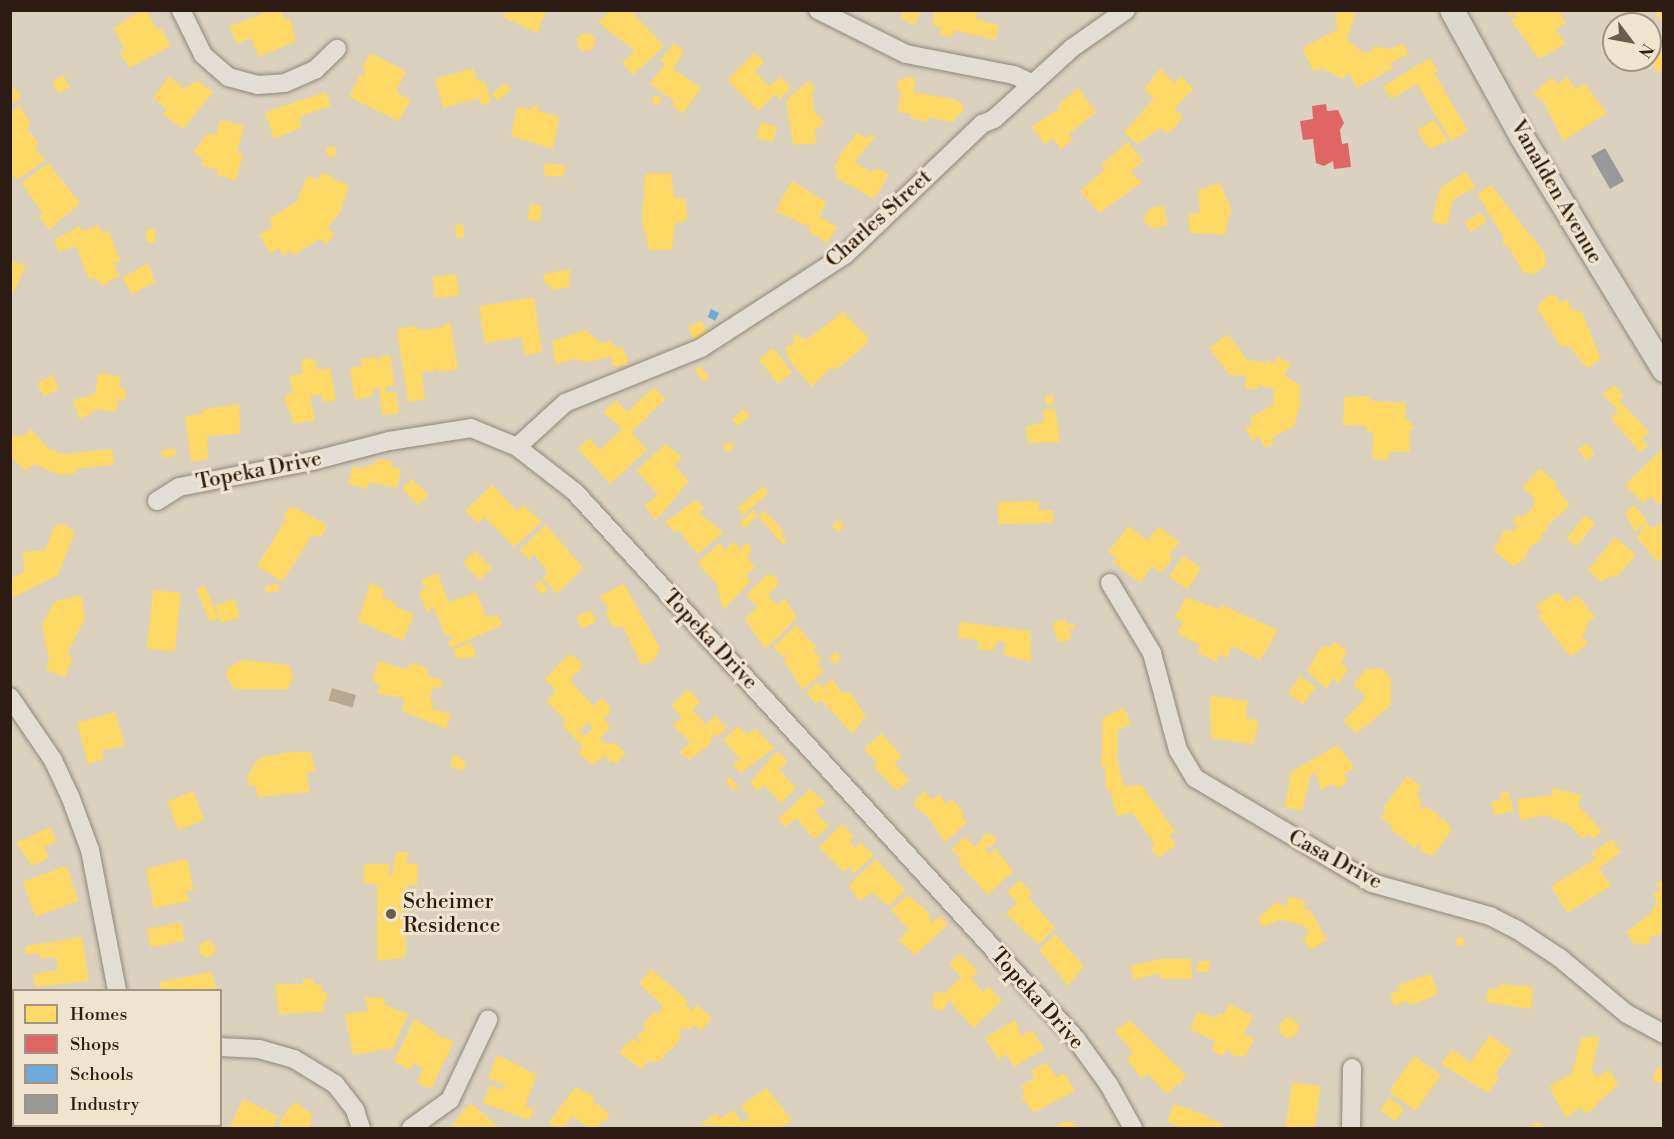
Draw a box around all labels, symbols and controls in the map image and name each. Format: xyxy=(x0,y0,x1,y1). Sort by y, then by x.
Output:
north arrow xyxy=(1602,12,1662,72)
text: N xyxy=(1634,40,1657,61)
street label: Vanalden Avenue xyxy=(1505,116,1607,268)
street label: Charles Street xyxy=(821,165,937,273)
street label: Topeka Drive xyxy=(194,446,324,496)
street label: Topeka Drive xyxy=(657,585,763,695)
street label: Casa Drive xyxy=(1284,825,1386,895)
place label: Scheimer Residence xyxy=(403,889,500,939)
marker: Scheimer Residence xyxy=(384,907,398,921)
street label: Topeka Drive xyxy=(985,943,1089,1055)
legend xyxy=(12,989,222,1127)
text: Homes xyxy=(70,1003,127,1026)
text: Shops xyxy=(70,1033,119,1056)
text: Schools xyxy=(70,1063,133,1086)
text: Industry xyxy=(70,1093,140,1116)

